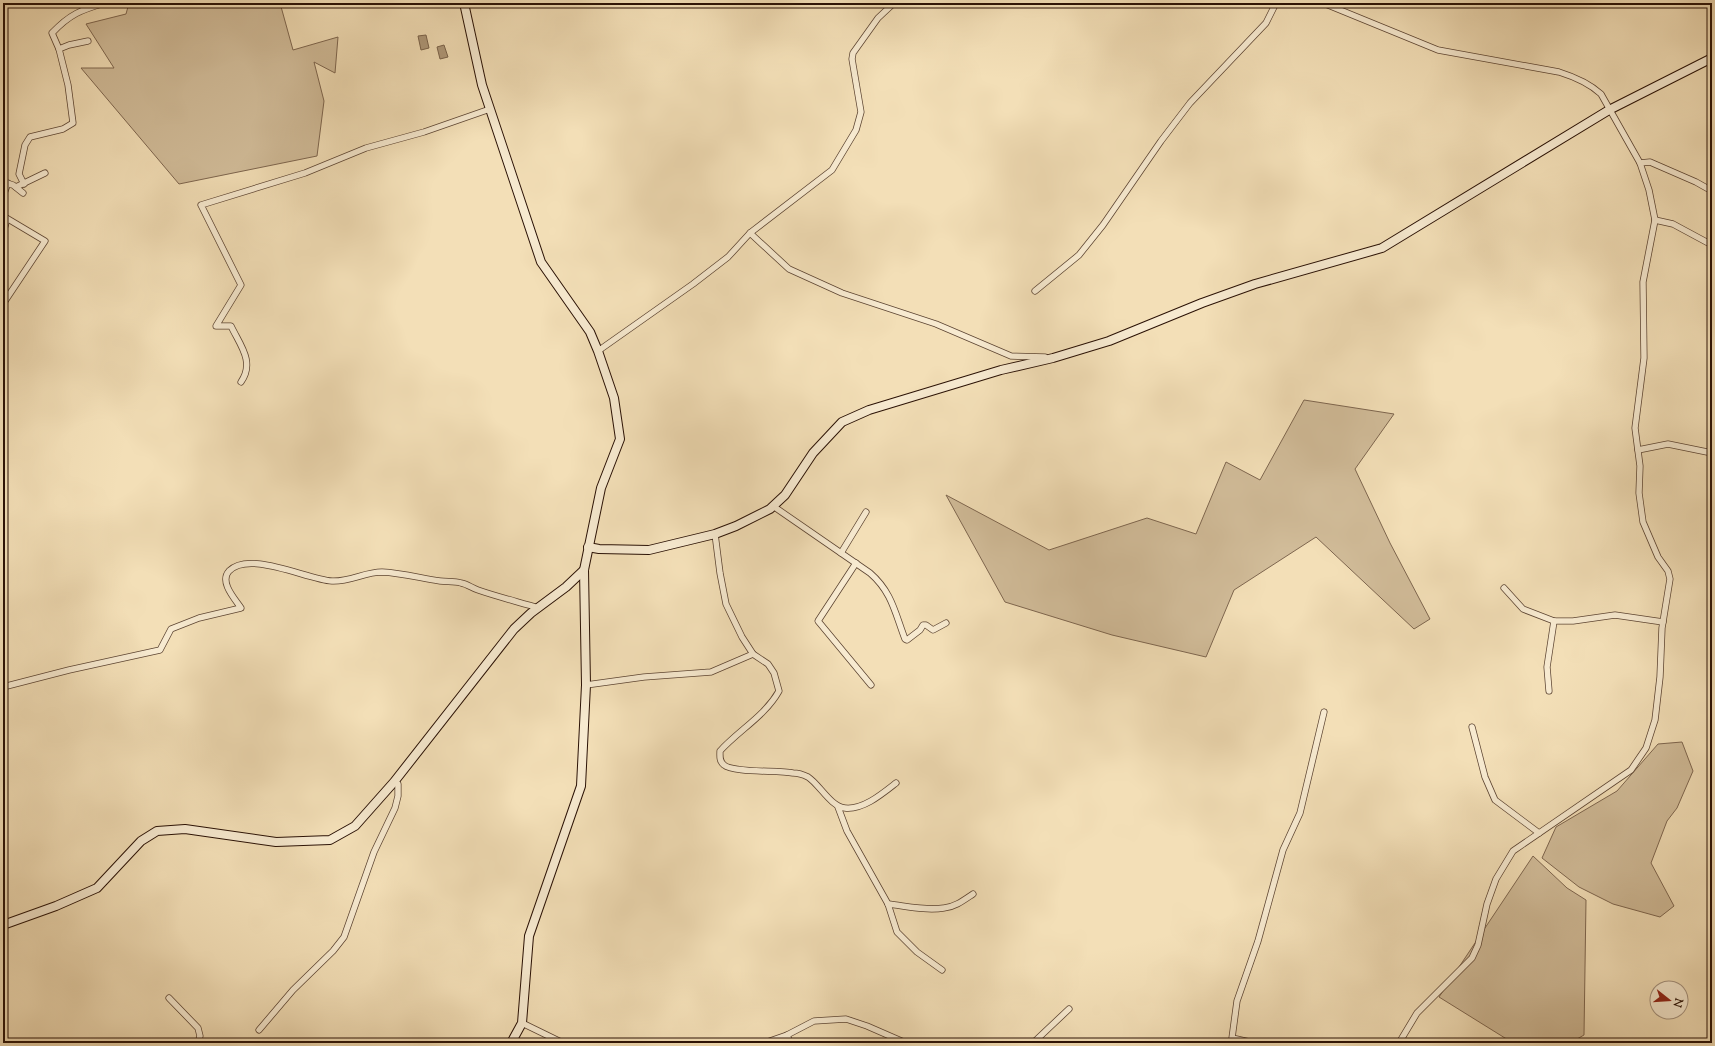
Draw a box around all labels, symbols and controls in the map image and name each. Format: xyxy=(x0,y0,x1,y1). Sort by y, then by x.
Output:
north arrow xyxy=(1649,980,1689,1020)
text: N xyxy=(1669,995,1687,1009)

